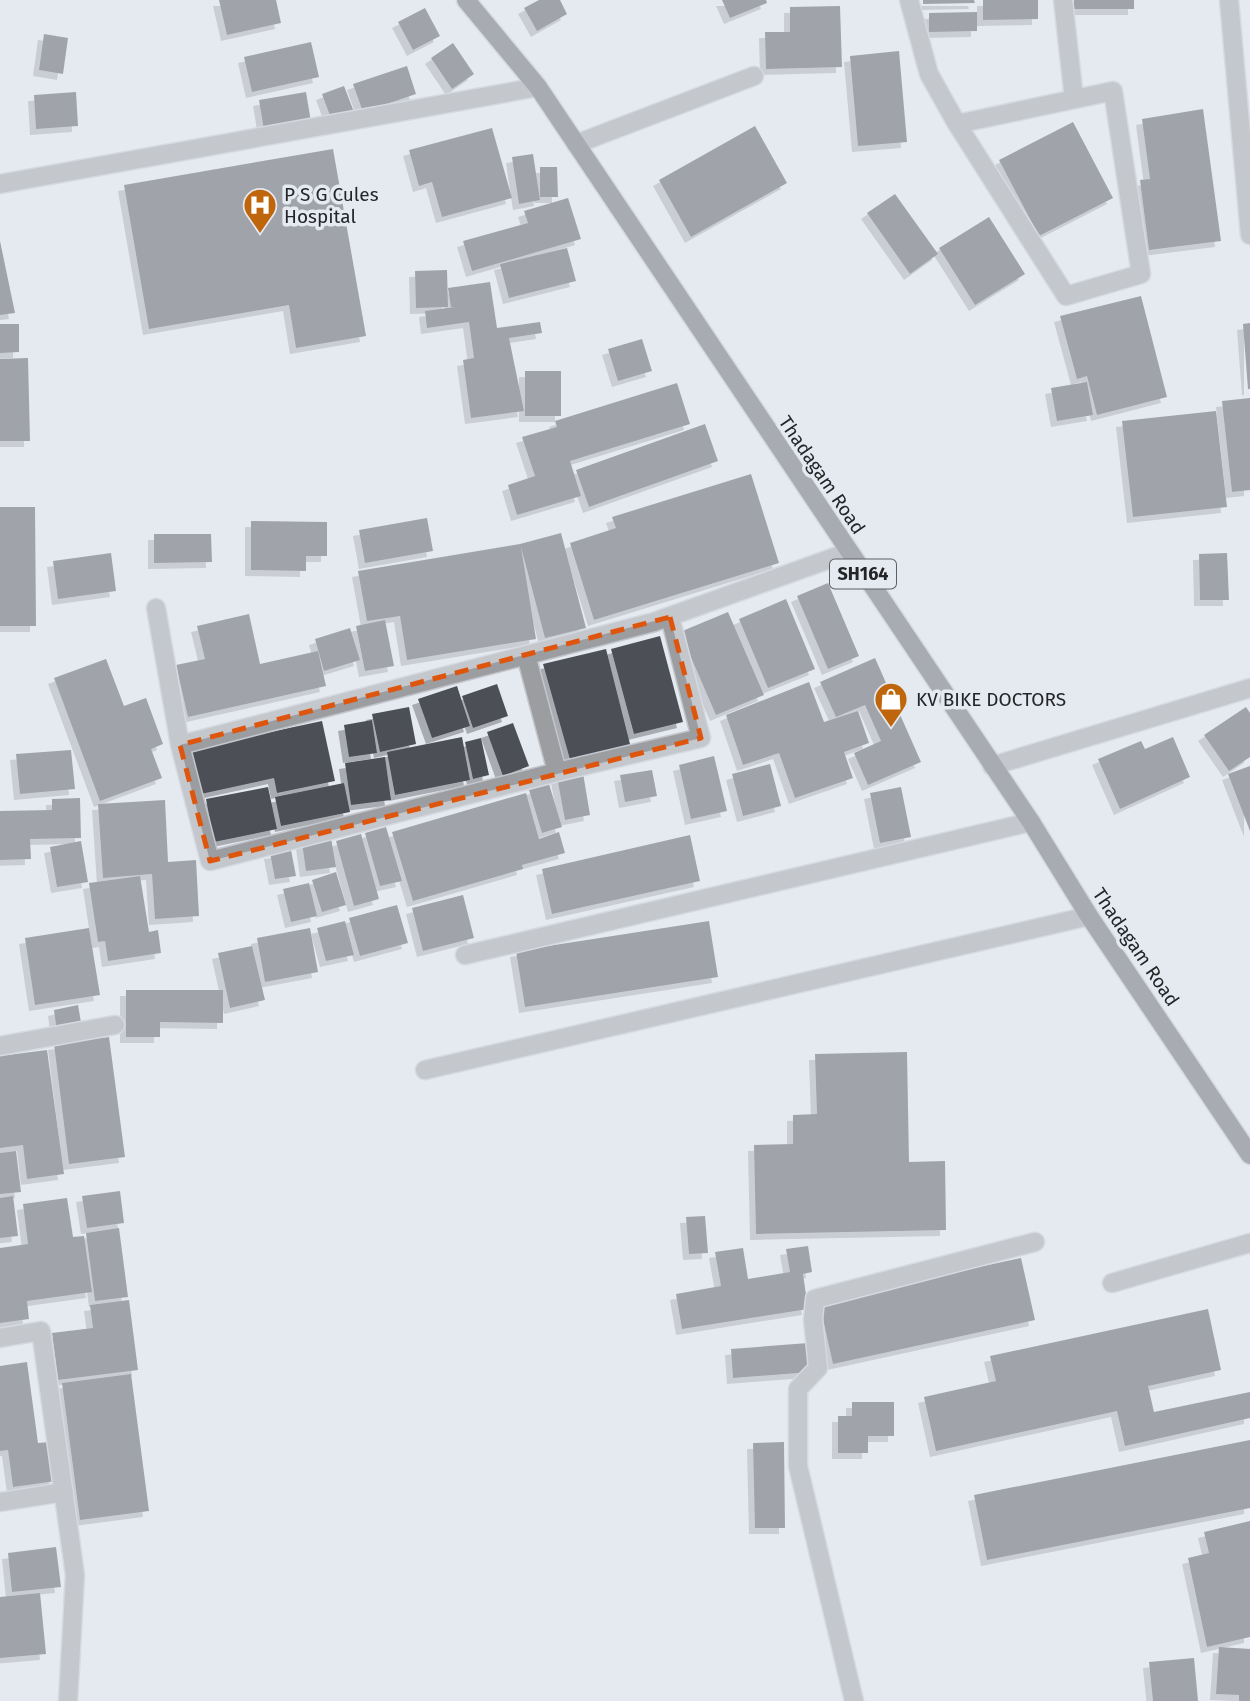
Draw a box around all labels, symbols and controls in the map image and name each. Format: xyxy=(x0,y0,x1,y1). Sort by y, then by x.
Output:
place label: P S G Cules Hospital xyxy=(284,183,379,228)
hospital icon: P S G Cules Hospital xyxy=(241,186,279,235)
street label: Thadagam Road xyxy=(774,411,870,539)
road number: SH164 xyxy=(830,560,896,588)
shop icon: KV BIKE DOCTORS xyxy=(872,680,910,729)
place label: KV BIKE DOCTORS xyxy=(916,688,1066,711)
street label: Thadagam Road xyxy=(1088,883,1184,1011)

